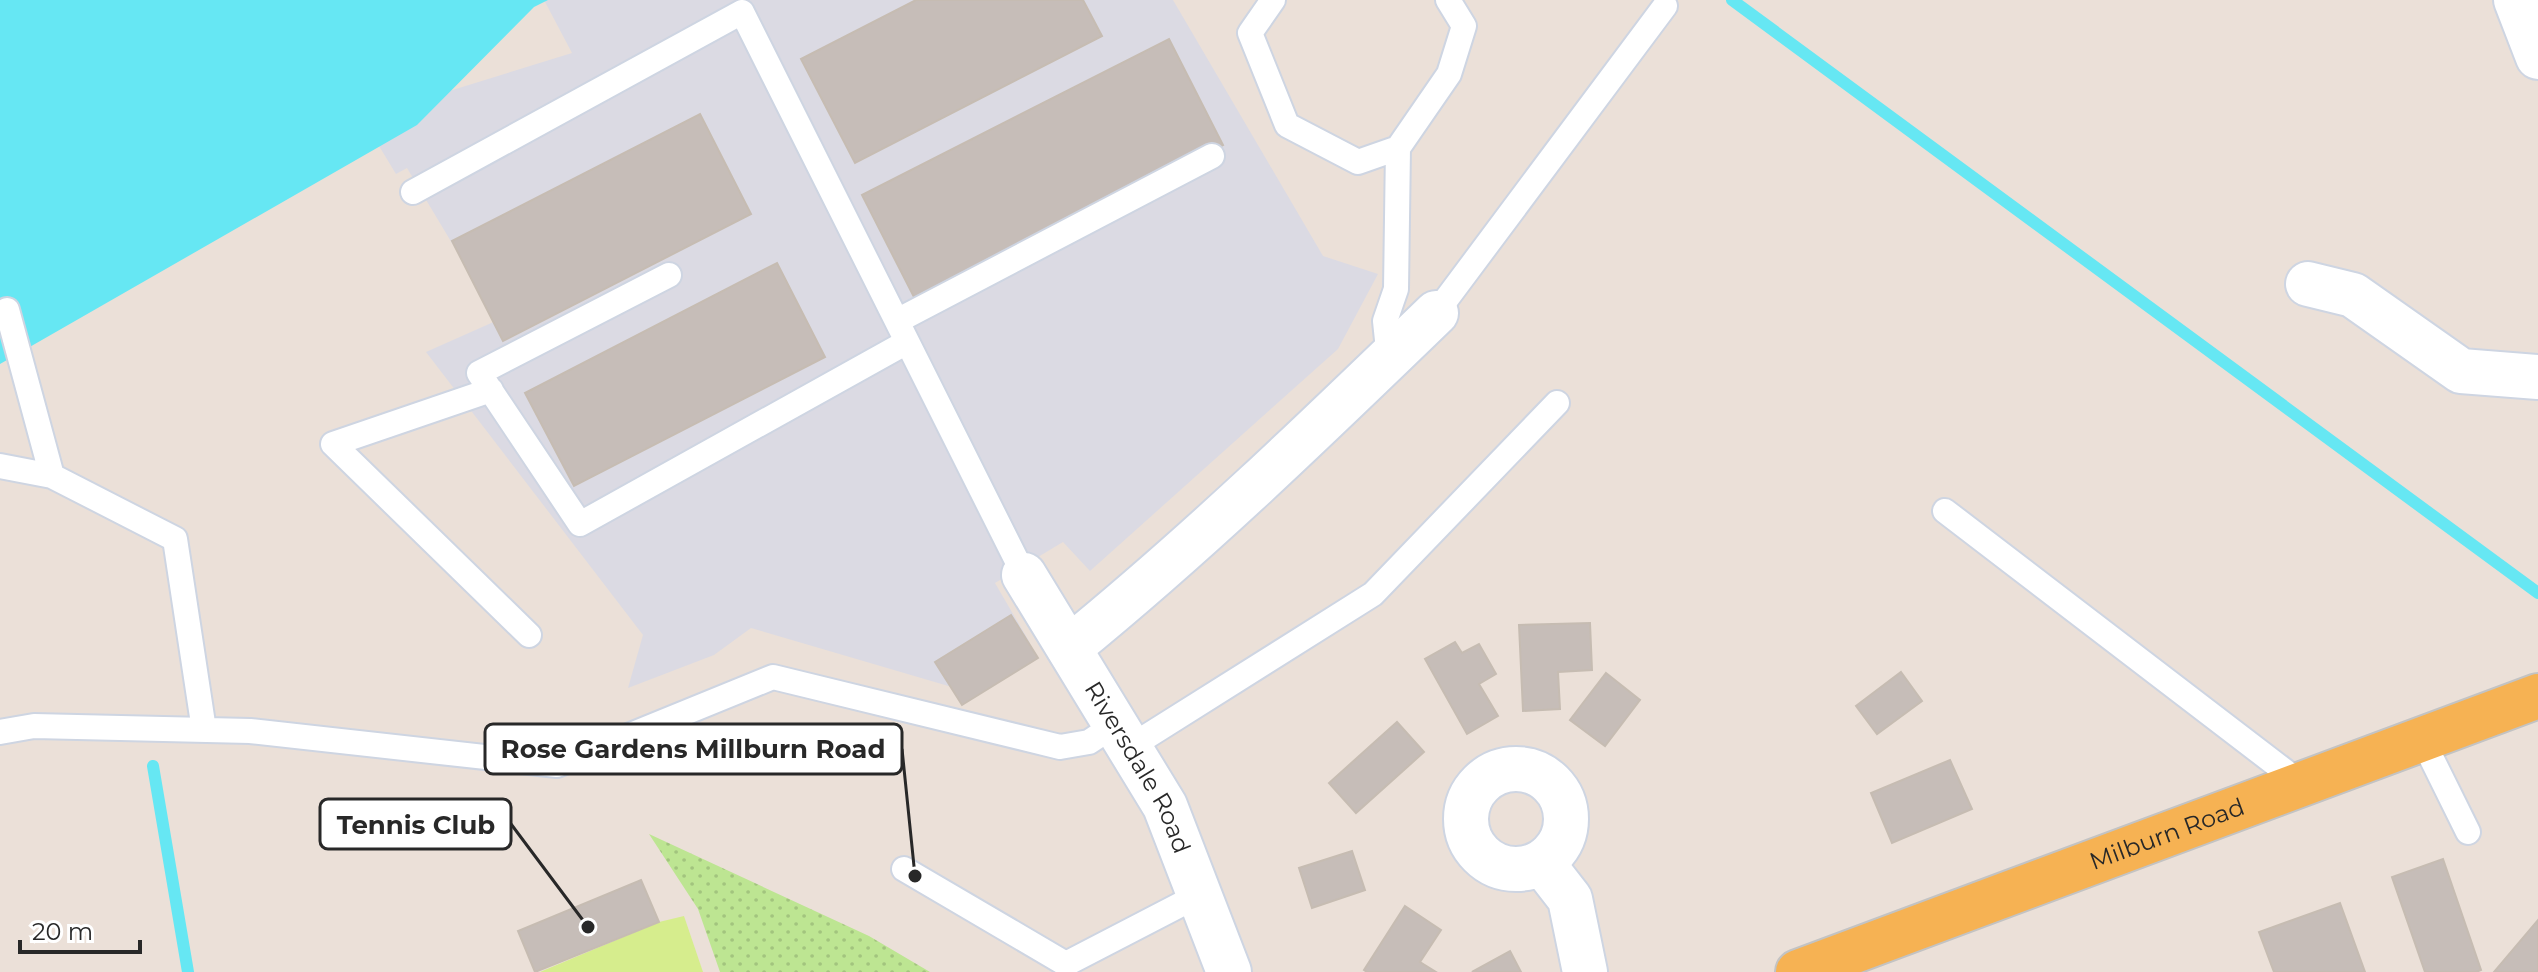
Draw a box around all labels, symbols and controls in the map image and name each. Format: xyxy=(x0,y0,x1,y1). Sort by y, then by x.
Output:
street label: Riversdale Road xyxy=(1079,676,1197,857)
callout: Rose Gardens Millburn Road xyxy=(485,724,902,774)
text: Rose Gardens Millburn Road xyxy=(501,733,885,765)
street label: Milburn Road xyxy=(2086,792,2248,876)
callout: Tennis Club xyxy=(320,799,511,849)
text: Tennis Club xyxy=(337,809,495,841)
scale bar xyxy=(20,904,140,954)
text: 20 m xyxy=(32,917,93,946)

